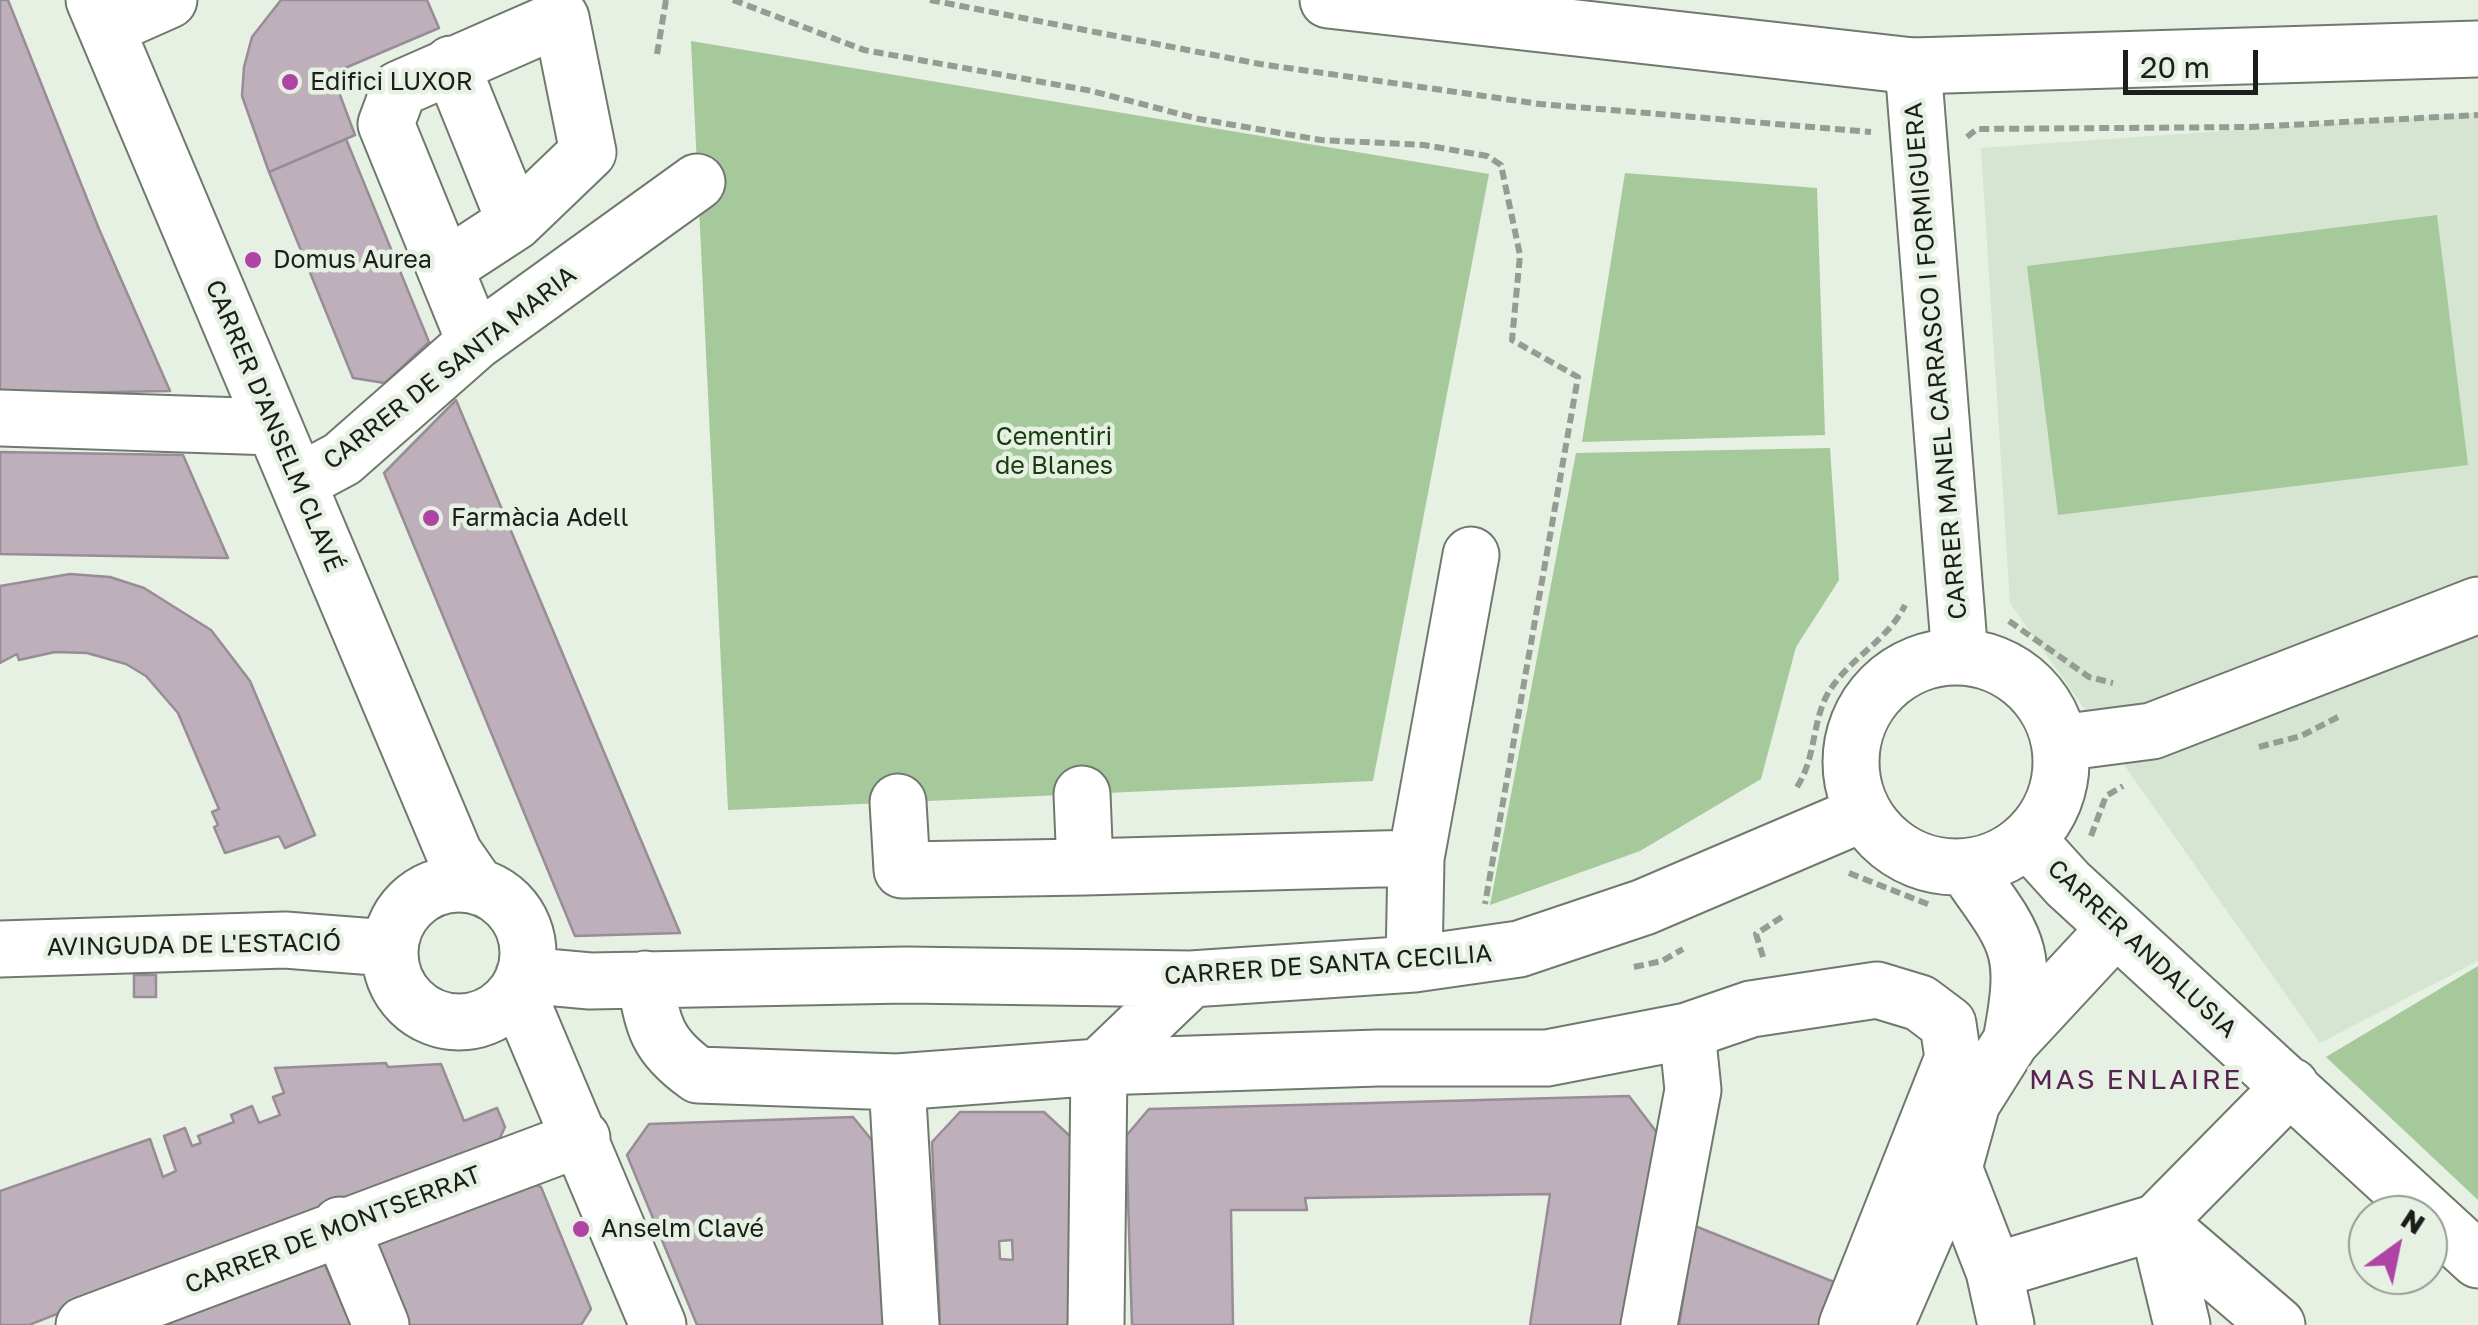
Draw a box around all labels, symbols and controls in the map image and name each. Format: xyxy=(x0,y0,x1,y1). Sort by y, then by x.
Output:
scale bar xyxy=(2128,30,2263,92)
text: 20 m xyxy=(2140,49,2210,85)
place label: Edifici LUXOR xyxy=(310,67,473,97)
marker: Edifici LUXOR xyxy=(279,71,301,93)
street label: CARRER MANEL CARRASCO I FORMIGUERA xyxy=(1898,101,1974,621)
place label: Domus Aurea xyxy=(273,245,432,275)
marker: Domus Aurea xyxy=(242,249,264,271)
street label: CARRER DE SANTA MARIA xyxy=(318,260,582,476)
street label: CARRER D'ANSELM CLAVÉ xyxy=(199,276,349,576)
park label: Cementiri de Blanes xyxy=(995,422,1113,481)
place label: Farmàcia Adell xyxy=(451,503,629,533)
marker: Farmàcia Adell xyxy=(420,507,442,529)
street label: CARRER ANDALUSIA xyxy=(2041,854,2243,1044)
street label: AVINGUDA DE L'ESTACIÓ xyxy=(47,927,341,963)
street label: CARRER DE SANTA CECILIA xyxy=(1163,939,1493,991)
district label: MAS ENLAIRE xyxy=(2029,1063,2243,1097)
street label: CARRER DE MONTSERRAT xyxy=(181,1160,485,1300)
north arrow xyxy=(2348,1195,2448,1295)
text: N xyxy=(2396,1201,2431,1241)
place label: Anselm Clavé xyxy=(601,1214,764,1244)
marker: Anselm Clavé xyxy=(570,1218,592,1240)

